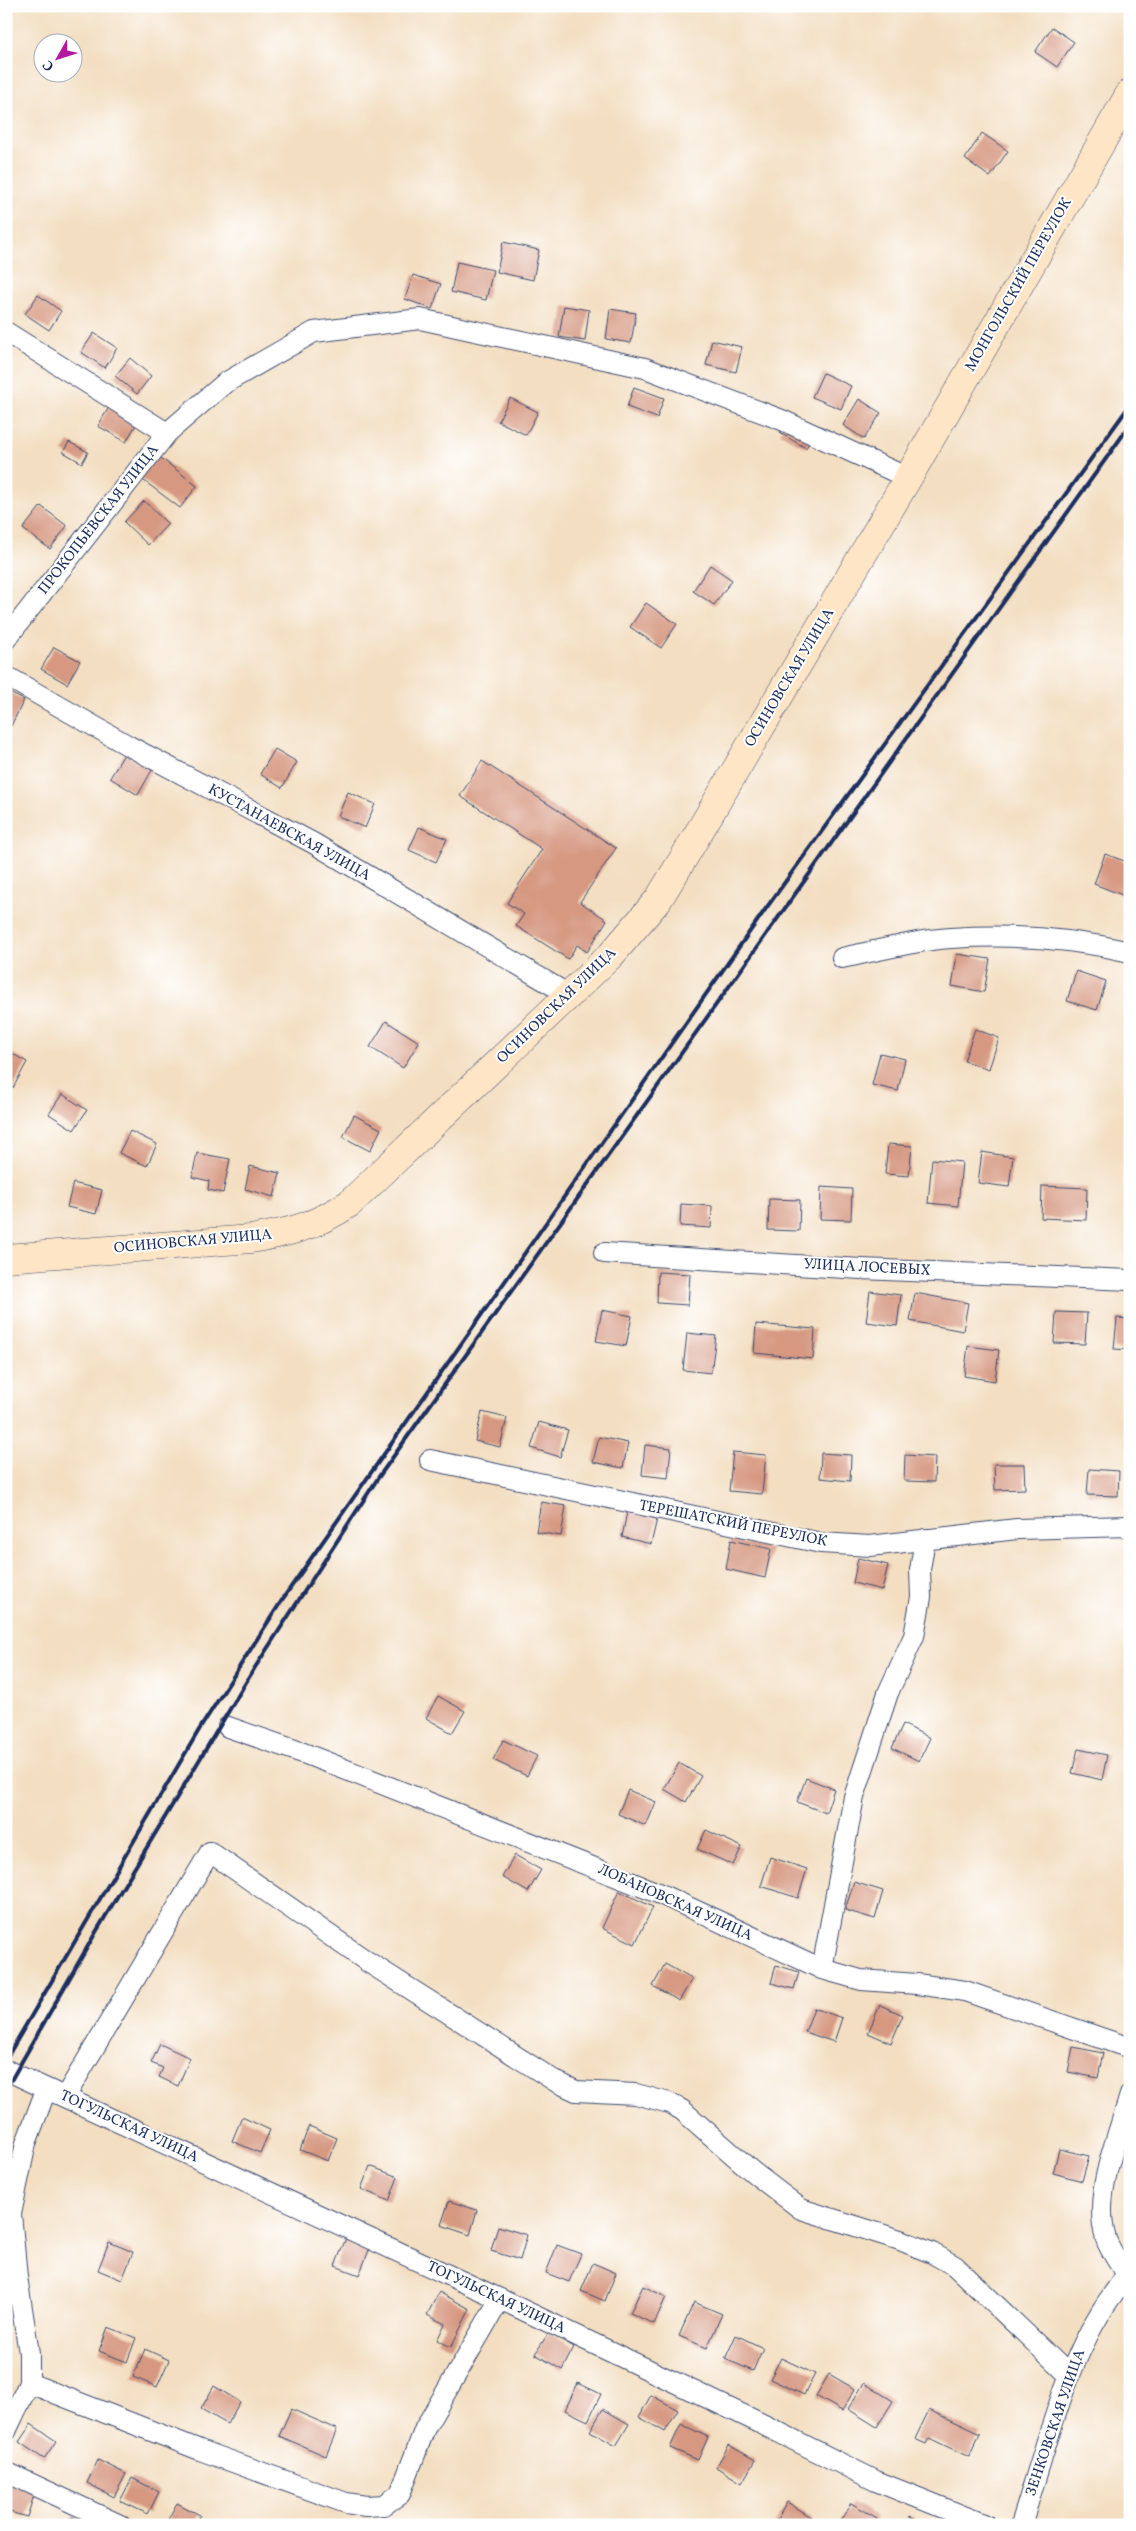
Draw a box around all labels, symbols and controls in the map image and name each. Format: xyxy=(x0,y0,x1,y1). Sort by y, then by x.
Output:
north arrow xyxy=(32,32,82,82)
text: С xyxy=(39,56,59,75)
street label: МОНГОЛЬСКИЙ ПЕРЕУЛОК xyxy=(961,194,1077,376)
street label: ПРОКОПЬЕВСКАЯ УЛИЦА xyxy=(34,440,164,599)
street label: ОСИНОВСКАЯ УЛИЦА xyxy=(740,604,840,751)
street label: КУСТАНАЕВСКАЯ УЛИЦА xyxy=(204,779,374,887)
street label: ОСИНОВСКАЯ УЛИЦА xyxy=(493,943,622,1069)
street label: ОСИНОВСКАЯ УЛИЦА xyxy=(113,1225,273,1259)
street label: УЛИЦА ЛОСЕВЫХ xyxy=(803,1254,931,1282)
street label: ТЕРЕШАТСКИЙ ПЕРЕУЛОК xyxy=(637,1495,829,1553)
street label: ЛОБАНОВСКАЯ УЛИЦА xyxy=(594,1859,756,1947)
street label: ТОГУЛЬСКАЯ УЛИЦА xyxy=(56,2086,202,2169)
street label: ТОГУЛЬСКАЯ УЛИЦА xyxy=(423,2257,569,2340)
street label: ЗЕНКОВСКАЯ УЛИЦА xyxy=(1021,2346,1091,2499)

